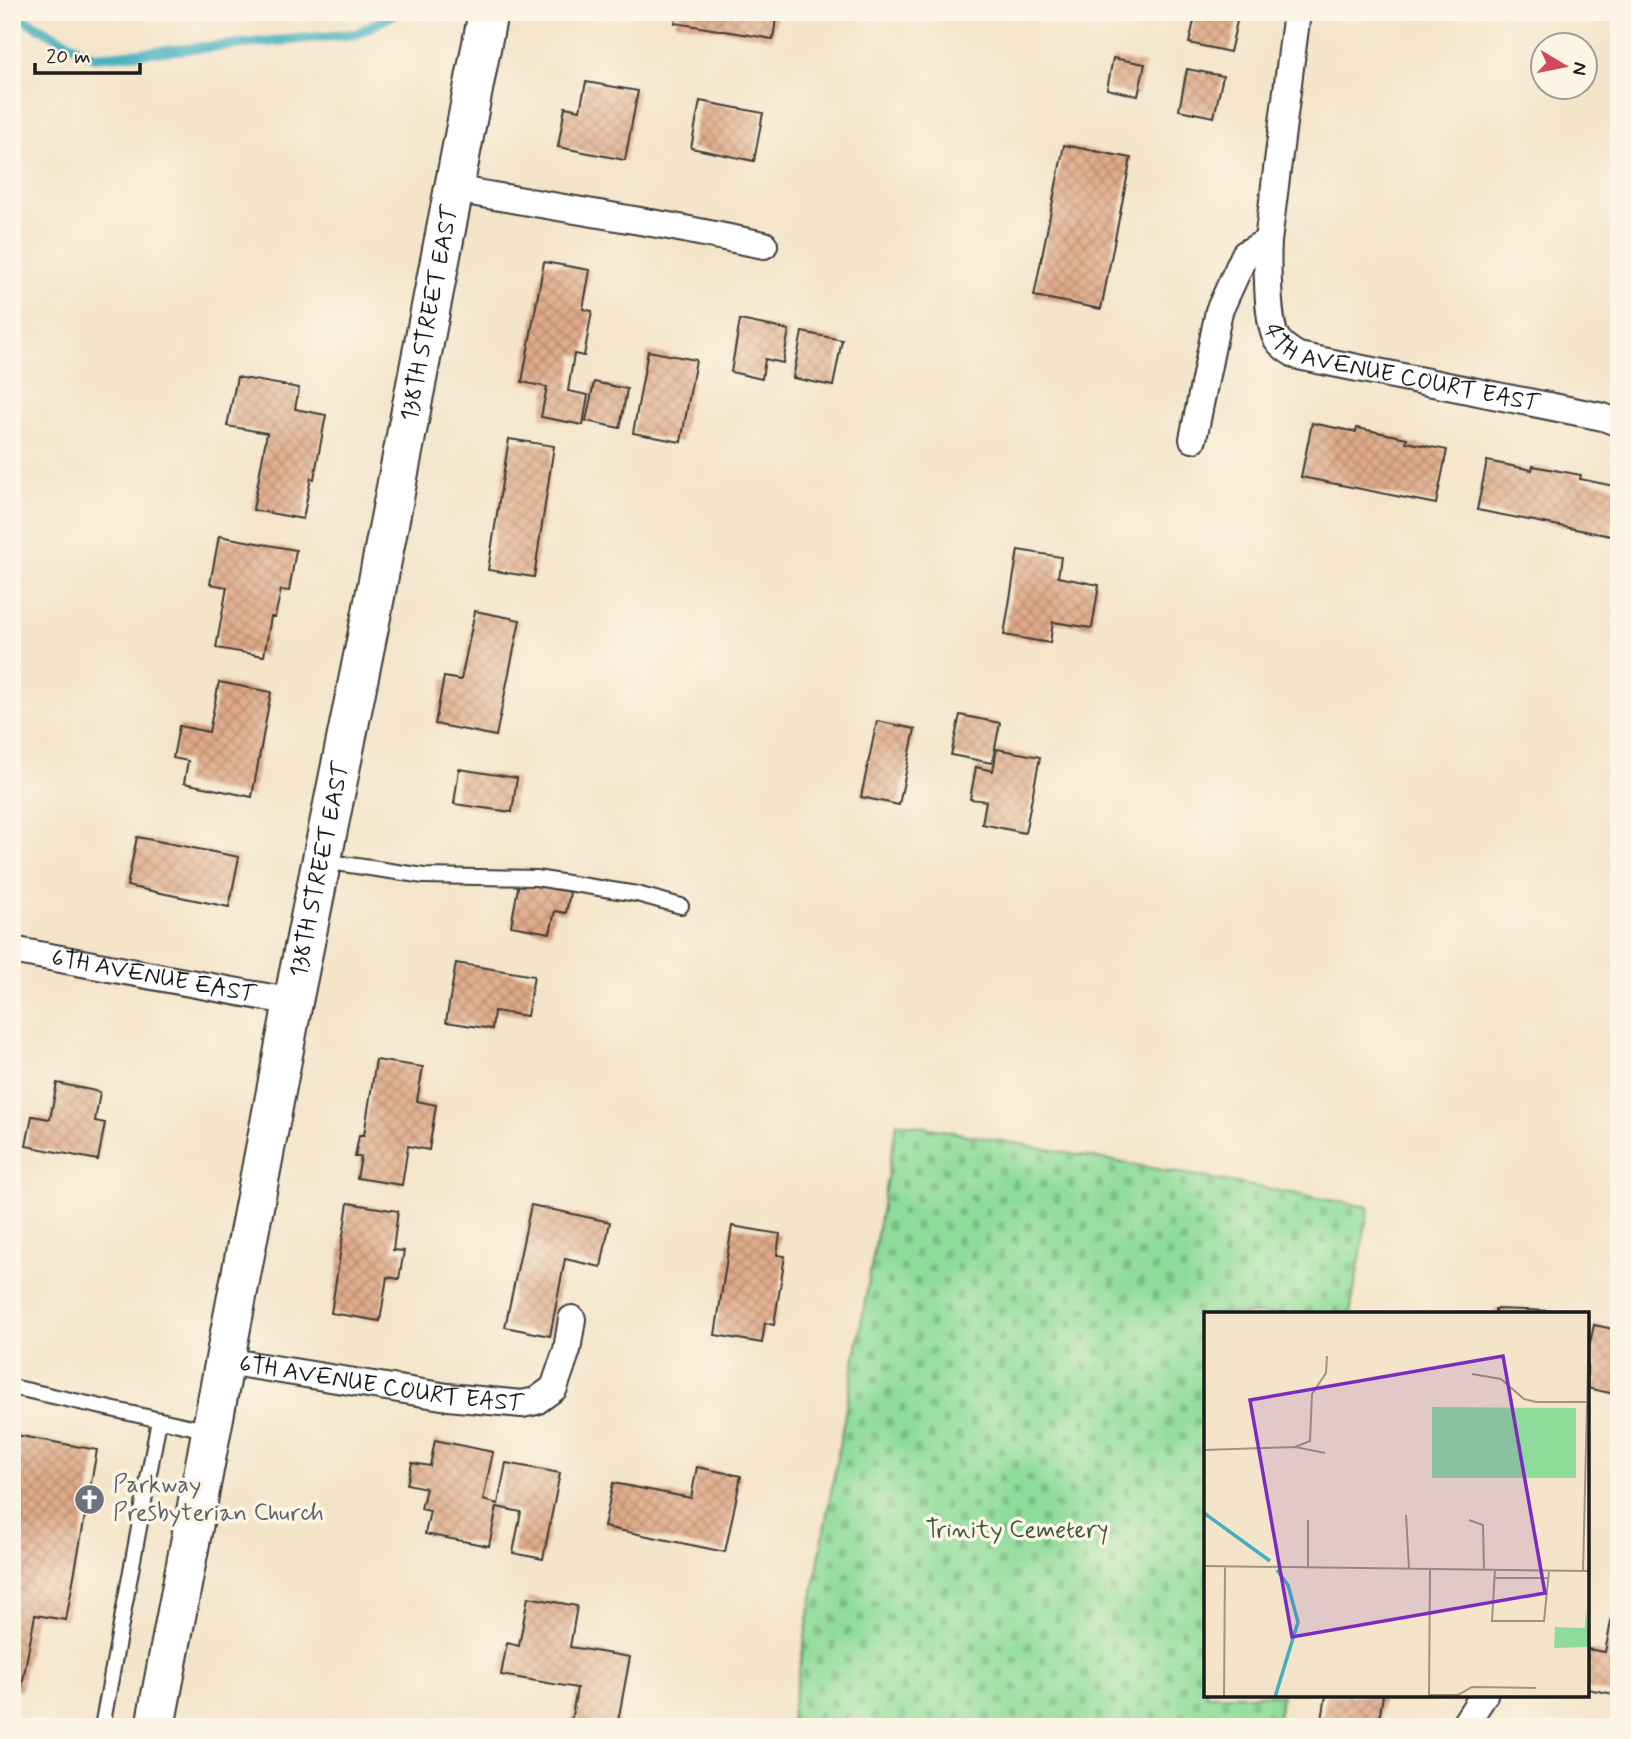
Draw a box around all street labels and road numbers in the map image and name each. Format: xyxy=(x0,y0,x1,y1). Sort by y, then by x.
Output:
street label: 138TH STREET EAST xyxy=(394,202,466,424)
street label: 4TH AVENUE COURT EAST xyxy=(1257,320,1543,420)
street label: 138TH STREET EAST xyxy=(283,759,357,980)
street label: 6TH AVENUE EAST xyxy=(49,942,259,1010)
street label: 6TH AVENUE COURT EAST xyxy=(237,1348,525,1420)

